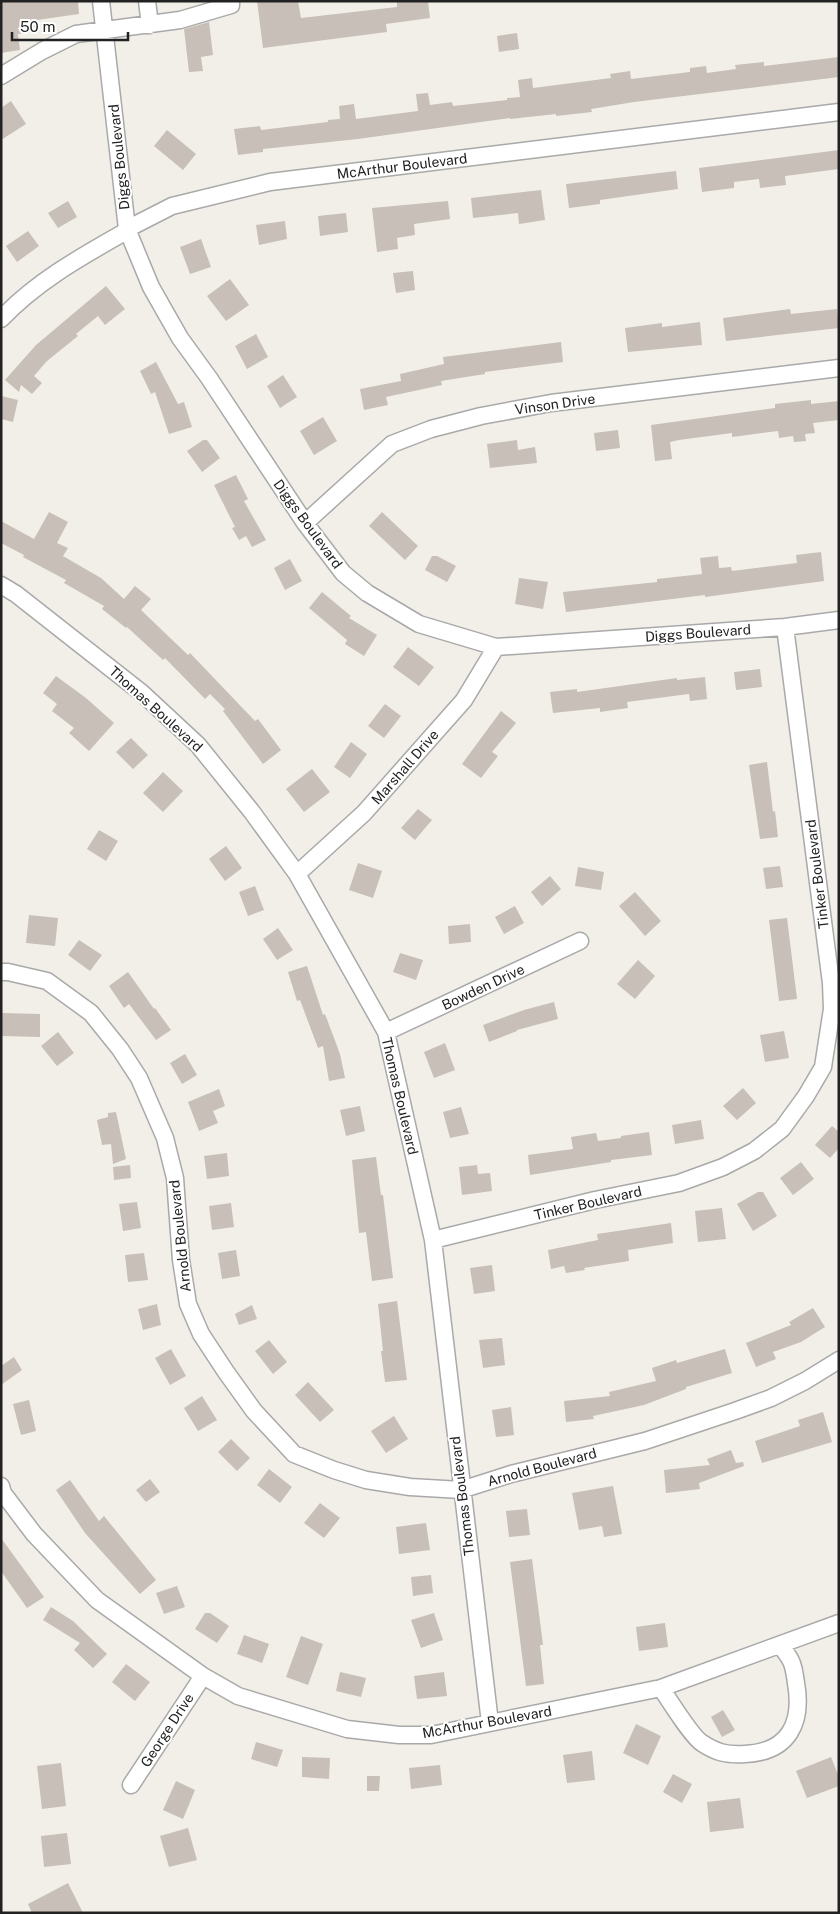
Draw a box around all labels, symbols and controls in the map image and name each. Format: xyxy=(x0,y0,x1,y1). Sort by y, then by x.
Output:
scale bar xyxy=(12,10,129,42)
text: 50 m xyxy=(20,18,55,35)
street label: Diggs Boulevard xyxy=(105,103,133,211)
street label: McArthur Boulevard xyxy=(336,150,468,182)
street label: Vinson Drive xyxy=(514,390,596,418)
street label: Diggs Boulevard xyxy=(270,476,346,572)
street label: Diggs Boulevard xyxy=(644,621,752,645)
street label: Thomas Boulevard xyxy=(106,663,206,755)
street label: Marshall Drive xyxy=(368,726,442,808)
street label: Tinker Boulevard xyxy=(802,819,832,929)
street label: Bowden Drive xyxy=(439,961,527,1013)
street label: Thomas Boulevard xyxy=(379,1036,421,1156)
street label: Arnold Boulevard xyxy=(166,1179,194,1293)
street label: Tinker Boulevard xyxy=(533,1183,643,1223)
street label: Thomas Boulevard xyxy=(447,1435,477,1557)
street label: Arnold Boulevard xyxy=(486,1445,598,1489)
street label: George Drive xyxy=(137,1690,197,1770)
street label: McArthur Boulevard xyxy=(421,1703,553,1741)

